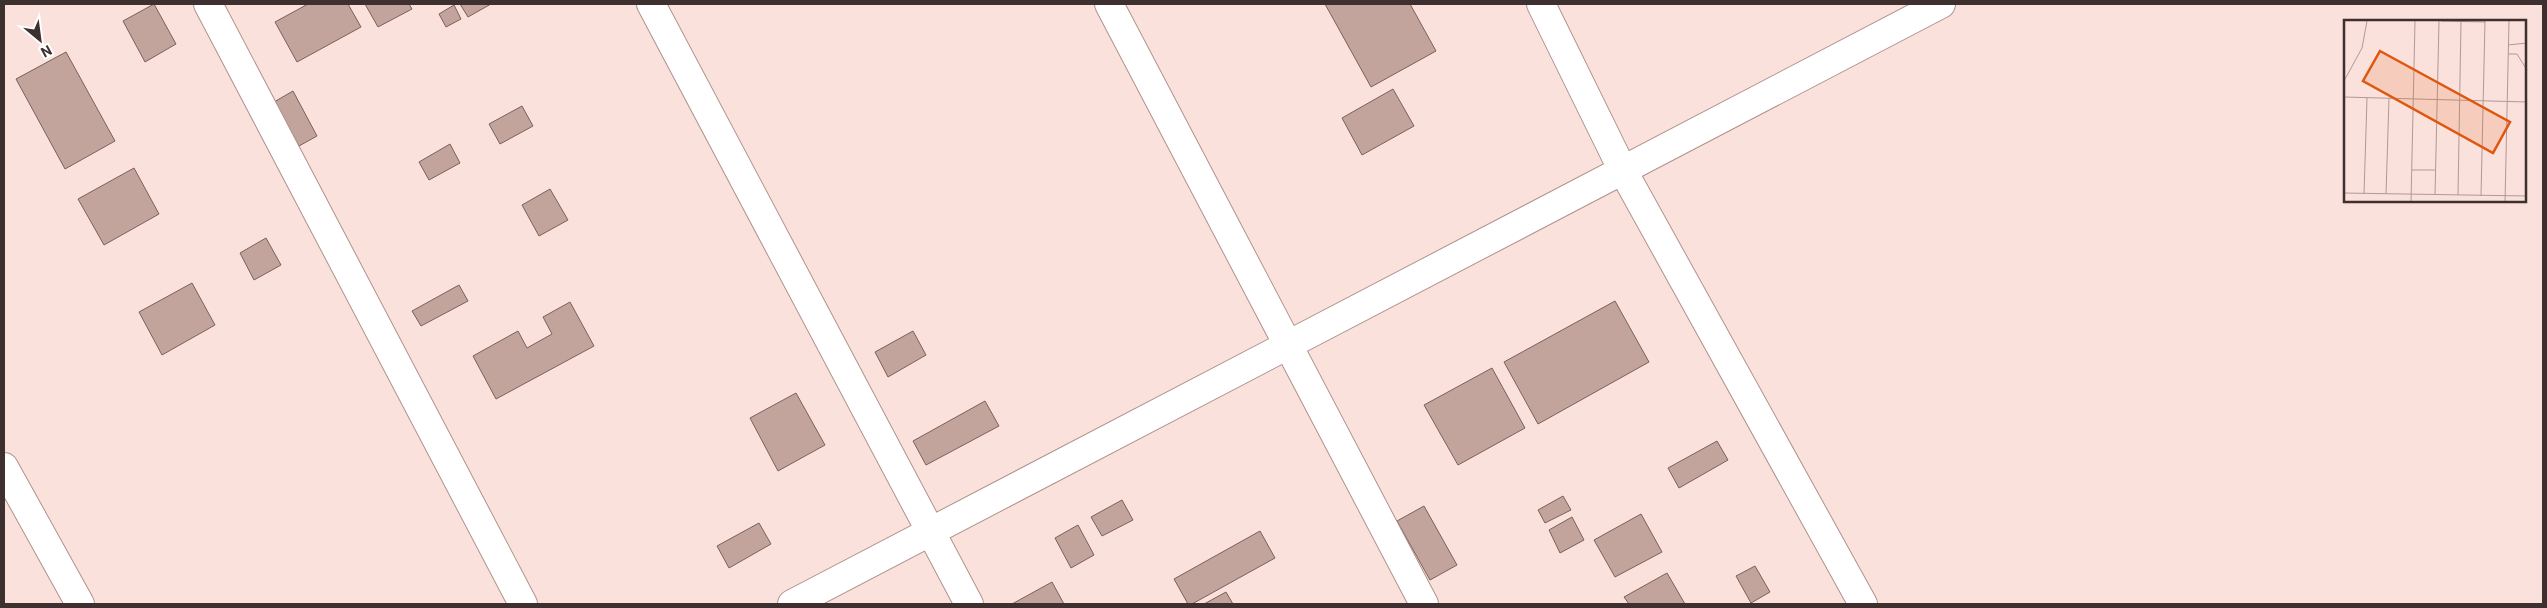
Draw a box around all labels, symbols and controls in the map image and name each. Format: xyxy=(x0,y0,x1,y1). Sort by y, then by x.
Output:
north arrow xyxy=(15,15,65,65)
inset map xyxy=(2344,20,2527,202)
text: N xyxy=(38,42,55,61)

